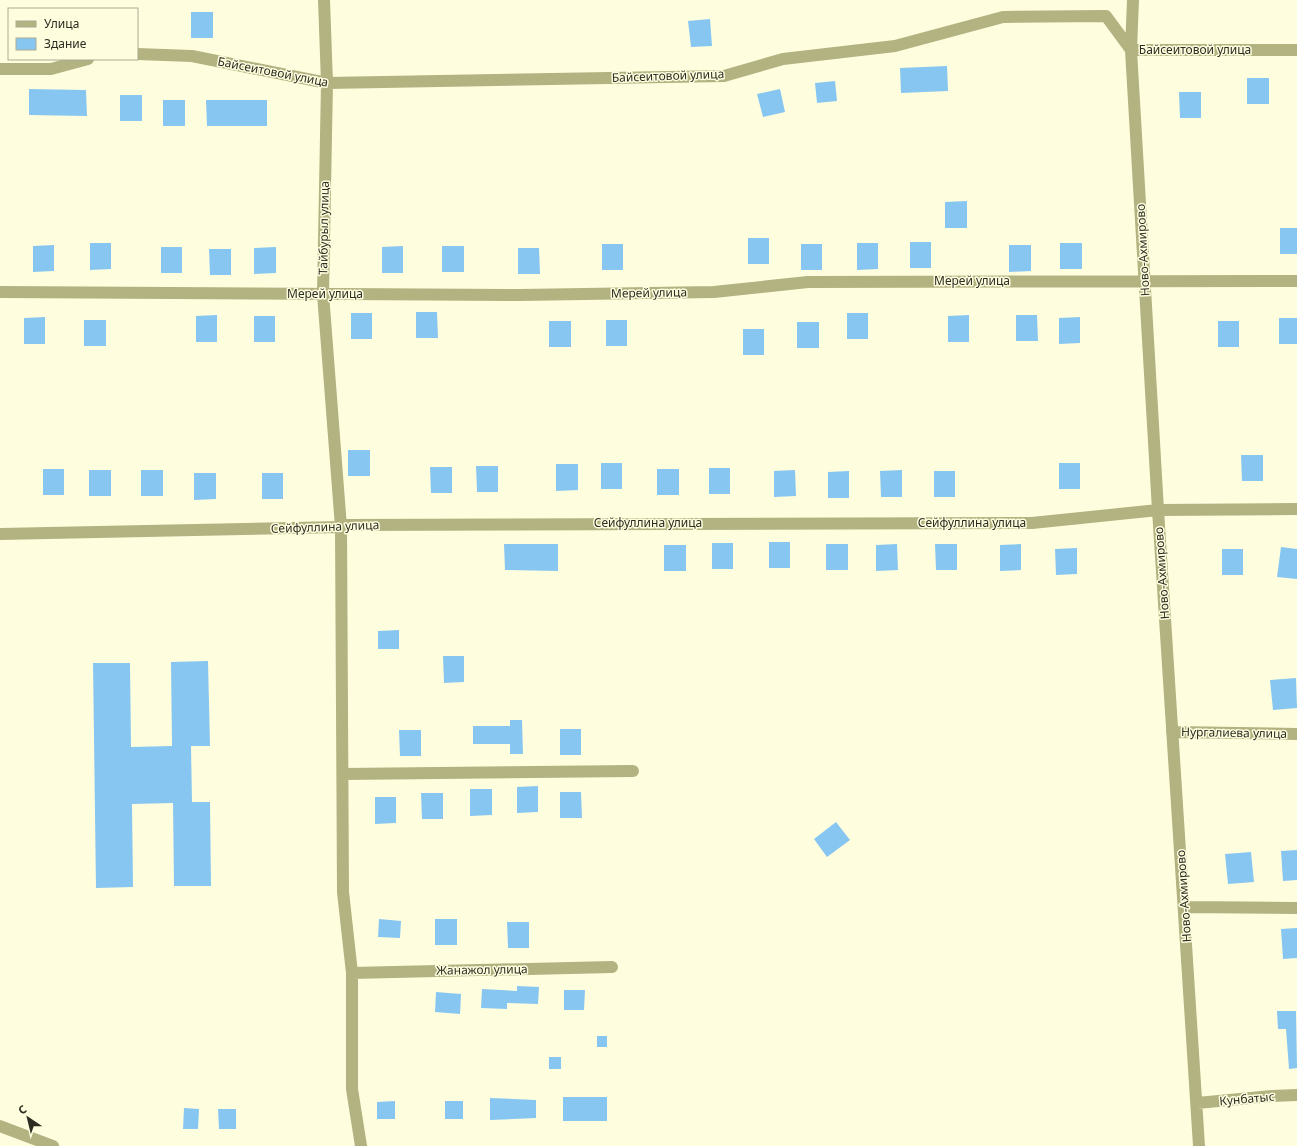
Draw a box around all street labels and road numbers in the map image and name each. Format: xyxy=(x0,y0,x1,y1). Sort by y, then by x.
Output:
street label: Байсеитовой улица xyxy=(1139,41,1251,58)
street label: Байсеитовой улица xyxy=(216,52,330,91)
street label: Байсеитовой улица xyxy=(612,65,724,86)
street label: Тайбурыл улица xyxy=(314,181,333,275)
street label: Ново-Ахмирово xyxy=(1132,203,1153,297)
street label: Мерей улица xyxy=(934,272,1010,289)
street label: Мерей улица xyxy=(611,283,687,302)
street label: Мерей улица xyxy=(287,285,363,302)
street label: Сейфуллина улица xyxy=(594,514,702,531)
street label: Сейфуллина улица xyxy=(918,514,1026,531)
street label: Сейфуллина улица xyxy=(270,516,379,537)
street label: Ново-Ахмирово xyxy=(1150,526,1173,620)
street label: Нургалиева улица xyxy=(1181,723,1287,742)
street label: Ново-Ахмирово xyxy=(1172,849,1195,943)
street label: Жанажол улица xyxy=(436,960,528,979)
street label: Кунбатыс xyxy=(1219,1088,1275,1109)

